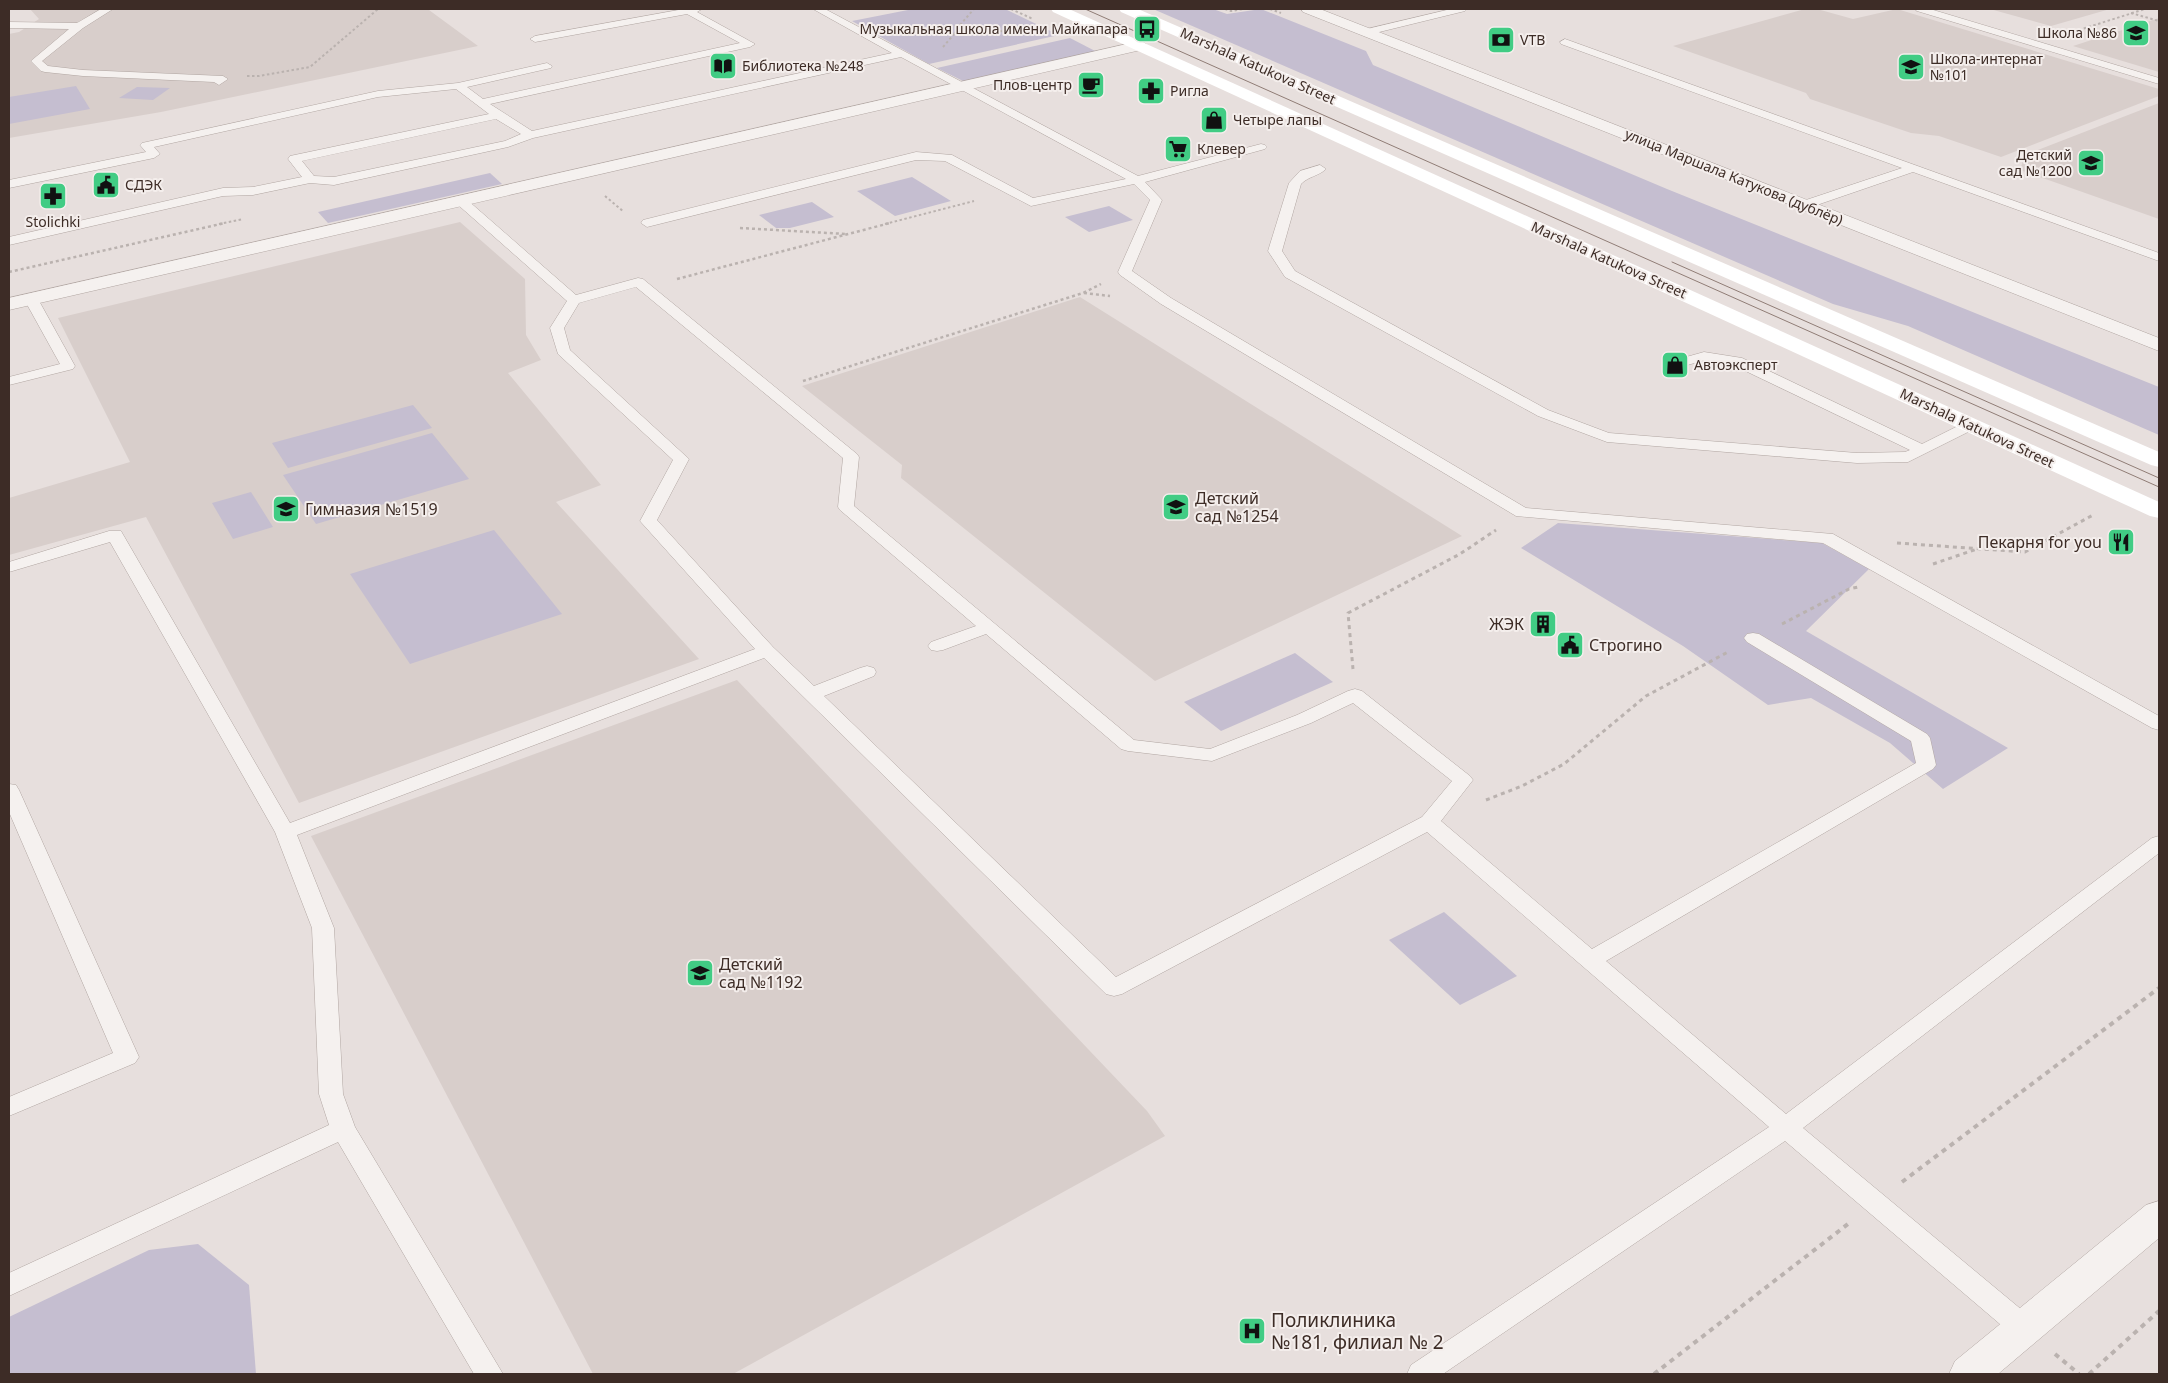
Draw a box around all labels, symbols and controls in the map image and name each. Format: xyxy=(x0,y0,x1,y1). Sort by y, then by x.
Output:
bus stop icon: Музыкальная школа имени Майкапара xyxy=(1132,14,1162,44)
school or university icon: Школа №86 xyxy=(2121,18,2151,48)
place label: Музыкальная школа имени Майкапара xyxy=(859,19,1128,38)
street label: Marshala Katukova Street xyxy=(1177,23,1339,108)
place label: Школа №86 xyxy=(2037,23,2117,42)
bank icon: VTB xyxy=(1486,25,1516,55)
place label: VTB xyxy=(1520,30,1545,49)
place label: Школа-интернат №101 xyxy=(1930,49,2044,84)
library icon: Библиотека №248 xyxy=(708,51,738,81)
school or university icon: Школа-интернат №101 xyxy=(1896,52,1926,82)
place label: Библиотека №248 xyxy=(742,56,864,75)
cafe icon: Плов-центр xyxy=(1076,70,1106,100)
place label: Плов-центр xyxy=(993,75,1072,94)
pharmacy icon: Ригла xyxy=(1136,76,1166,106)
place label: Ригла xyxy=(1170,81,1209,100)
shop icon: Четыре лапы xyxy=(1199,105,1229,135)
place label: Четыре лапы xyxy=(1233,110,1322,129)
street label: улица Маршала Катукова (дублёр) xyxy=(1622,124,1846,229)
supermarket icon: Клевер xyxy=(1163,134,1193,164)
place label: Клевер xyxy=(1197,139,1246,158)
place label: Детский сад №1200 xyxy=(1999,145,2072,180)
school or university icon: Детский сад №1200 xyxy=(2076,148,2106,178)
public building icon: СДЭК xyxy=(91,170,121,200)
place label: СДЭК xyxy=(125,175,162,194)
pharmacy icon: Stolichki xyxy=(38,181,68,211)
place label: Stolichki xyxy=(26,212,80,231)
street label: Marshala Katukova Street xyxy=(1528,217,1690,302)
shop icon: Автоэксперт xyxy=(1660,350,1690,380)
place label: Автоэксперт xyxy=(1694,355,1778,374)
street label: Marshala Katukova Street xyxy=(1897,383,2057,472)
place label: Детский сад №1254 xyxy=(1195,487,1279,527)
school or university icon: Детский сад №1254 xyxy=(1161,492,1191,522)
school or university icon: Гимназия №1519 xyxy=(271,494,301,524)
place label: Гимназия №1519 xyxy=(305,498,438,520)
restaurant icon: Пекарня for you xyxy=(2106,527,2136,557)
place label: Пекарня for you xyxy=(1978,531,2102,553)
building icon: ЖЭК xyxy=(1528,609,1558,639)
place label: ЖЭК xyxy=(1489,613,1524,635)
public building icon: Строгино xyxy=(1555,630,1585,660)
place label: Строгино xyxy=(1589,634,1662,656)
place label: Детский сад №1192 xyxy=(719,953,803,993)
school or university icon: Детский сад №1192 xyxy=(685,958,715,988)
place label: Поликлиника №181, филиал № 2 xyxy=(1271,1307,1444,1355)
hospital icon: Поликлиника №181, филиал № 2 xyxy=(1237,1316,1267,1346)

